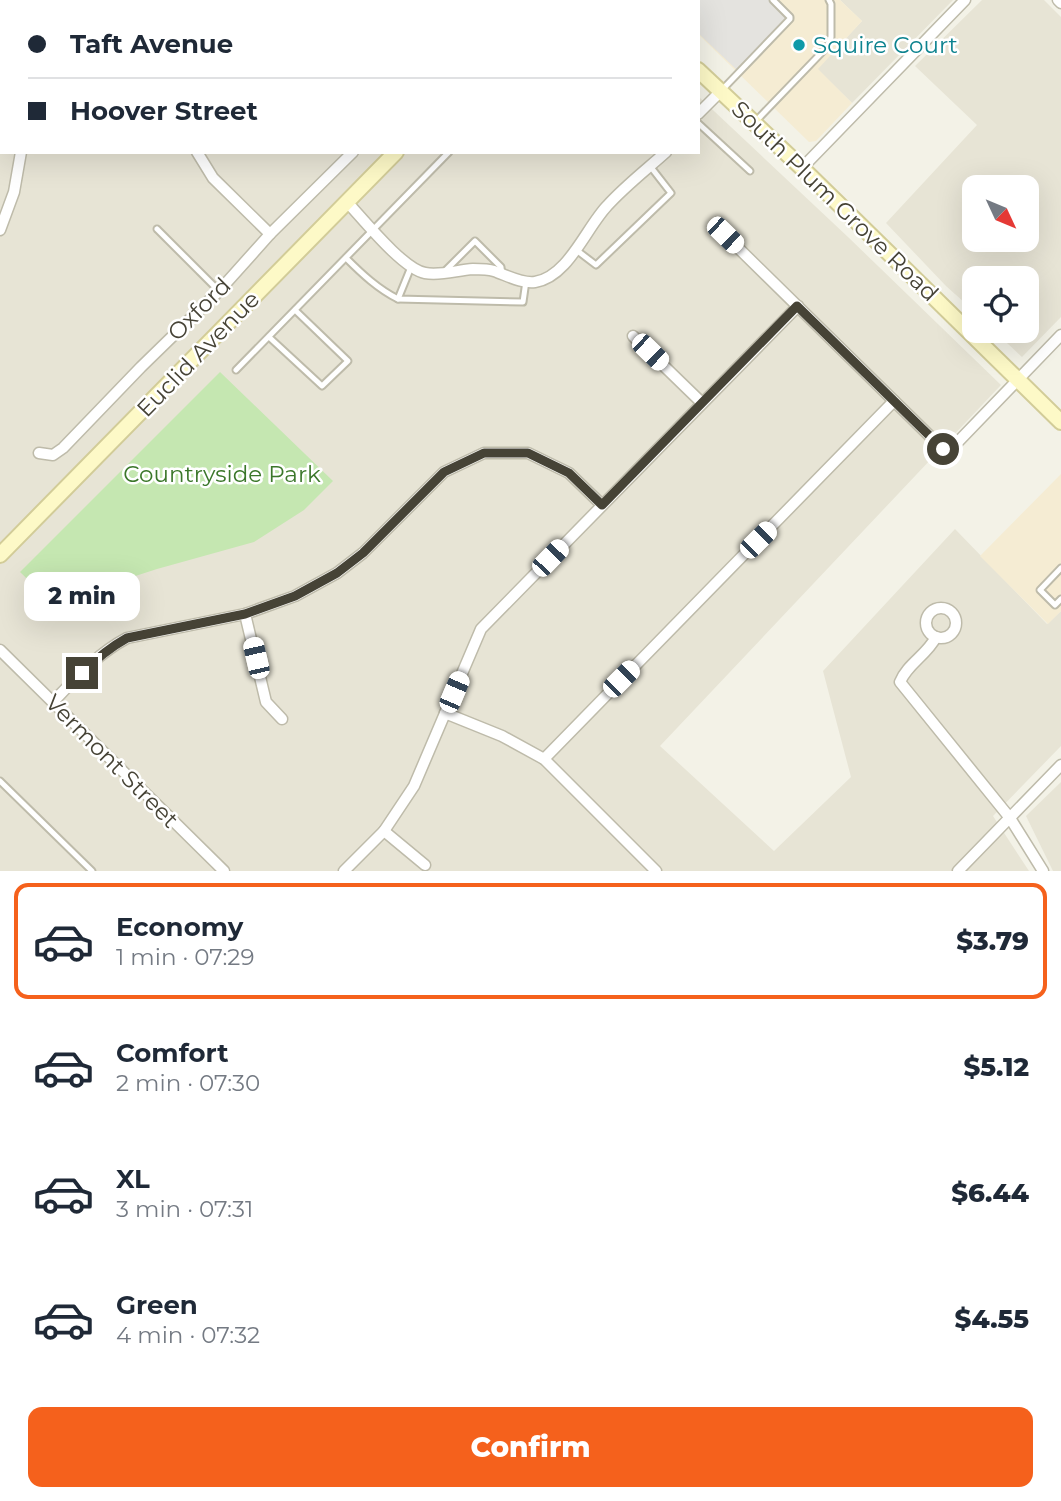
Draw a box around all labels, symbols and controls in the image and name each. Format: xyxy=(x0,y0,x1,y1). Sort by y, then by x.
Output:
text: Taft Avenue xyxy=(70,28,233,60)
place label: Squire Court xyxy=(813,31,958,59)
marker: Squire Court xyxy=(791,37,807,53)
text: Hoover Street xyxy=(70,95,258,127)
street label: South Plum Grove Road xyxy=(726,95,944,307)
north arrow xyxy=(962,175,1040,252)
map controls xyxy=(962,175,1039,343)
car xyxy=(703,213,748,257)
button: locate xyxy=(962,266,1039,343)
street label: Oxford xyxy=(162,272,236,346)
street label: Euclid Avenue xyxy=(131,285,265,423)
car xyxy=(628,330,673,374)
route start xyxy=(927,433,959,465)
park label: Countryside Park xyxy=(123,460,321,488)
car xyxy=(736,518,781,562)
car xyxy=(528,536,573,580)
callout: 2 min xyxy=(24,572,140,620)
text: 2 min xyxy=(48,582,116,610)
car xyxy=(242,635,271,681)
route end xyxy=(66,657,98,689)
car xyxy=(599,657,644,701)
car xyxy=(437,669,472,715)
street label: Vermont Street xyxy=(40,689,184,833)
icon: car xyxy=(32,910,95,973)
text: Economy xyxy=(116,911,243,943)
text: $3.79 xyxy=(956,925,1029,957)
text: 1 min · 07:29 xyxy=(116,943,254,971)
icon: car xyxy=(32,1036,95,1099)
text: Comfort xyxy=(116,1037,228,1069)
text: $5.12 xyxy=(963,1051,1029,1083)
text: 2 min · 07:30 xyxy=(116,1069,260,1097)
icon: car xyxy=(32,1162,95,1225)
text: XL xyxy=(116,1163,150,1195)
text: $6.44 xyxy=(951,1177,1029,1209)
text: 3 min · 07:31 xyxy=(116,1195,253,1223)
icon: car xyxy=(32,1288,95,1351)
text: Green xyxy=(116,1289,198,1321)
text: $4.55 xyxy=(954,1303,1029,1335)
text: 4 min · 07:32 xyxy=(116,1321,260,1349)
button: Confirm xyxy=(28,1407,1033,1487)

